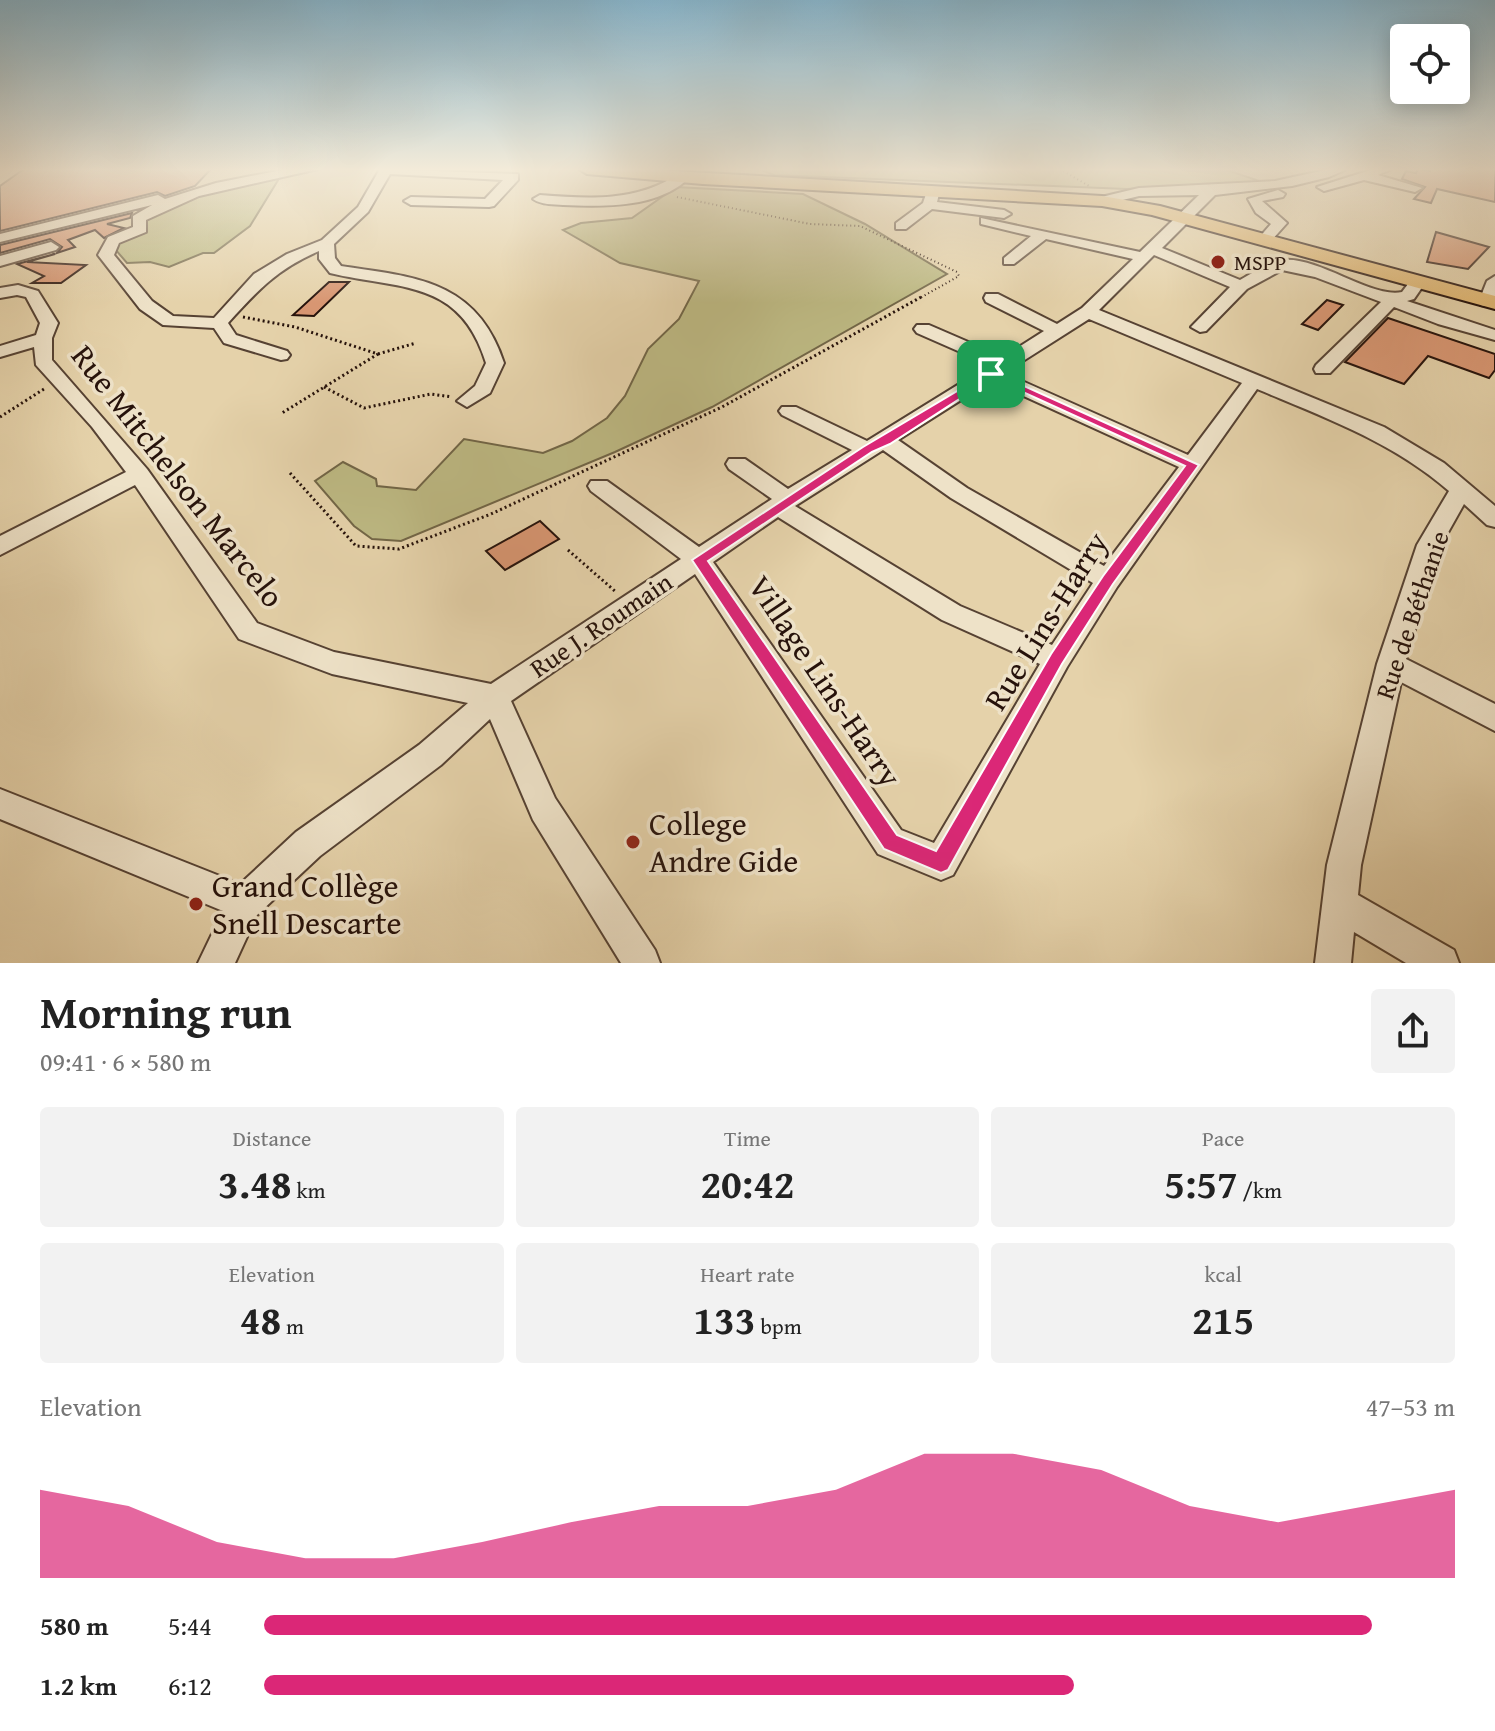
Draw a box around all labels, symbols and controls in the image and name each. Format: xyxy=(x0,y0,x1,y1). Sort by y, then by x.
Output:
map controls xyxy=(1390,24,1470,104)
button: locate xyxy=(1390,24,1470,104)
place label: MSPP xyxy=(1234,246,1286,278)
marker: MSPP xyxy=(1209,253,1227,271)
street label: Rue Mitchelson Marcelo xyxy=(61,334,296,617)
pin xyxy=(957,340,1025,408)
icon: arrive xyxy=(969,352,1013,396)
street label: Rue Lins-Harry xyxy=(972,522,1119,719)
street label: Rue de Béthanie xyxy=(1364,525,1459,704)
street label: Rue J. Roumain xyxy=(521,562,680,687)
street label: Village Lins-Harry xyxy=(737,566,914,796)
place label: College Andre Gide xyxy=(649,800,798,884)
marker: College Andre Gide xyxy=(624,833,642,851)
place label: Grand Collège Snell Descarte xyxy=(212,862,402,946)
marker: Grand Collège Snell Descarte xyxy=(187,895,205,913)
text: Morning run xyxy=(40,980,291,1044)
button: share xyxy=(1371,989,1455,1073)
text: 09:41 · 6 × 580 m xyxy=(40,1042,211,1081)
text: Distance xyxy=(232,1122,311,1154)
text: Time xyxy=(724,1122,771,1154)
text: Pace xyxy=(1202,1122,1244,1154)
text: 3.48 xyxy=(218,1154,292,1213)
text: 20:42 xyxy=(700,1154,795,1213)
text: 5:57 xyxy=(1164,1154,1238,1213)
text: km xyxy=(292,1174,326,1206)
text: /km xyxy=(1238,1174,1282,1206)
text: Elevation xyxy=(229,1258,315,1290)
text: Heart rate xyxy=(700,1258,795,1290)
text: kcal xyxy=(1204,1258,1242,1290)
text: 48 xyxy=(240,1290,281,1349)
text: 133 xyxy=(693,1290,756,1349)
text: 215 xyxy=(1192,1290,1254,1349)
text: m xyxy=(281,1310,304,1342)
text: bpm xyxy=(756,1310,802,1342)
text: Elevation xyxy=(40,1387,142,1426)
text: 47–53 m xyxy=(1366,1387,1455,1426)
text: 580 m xyxy=(40,1606,108,1645)
text: 5:44 xyxy=(168,1606,212,1645)
text: 1.2 km xyxy=(40,1666,117,1705)
text: 6:12 xyxy=(168,1666,212,1705)

